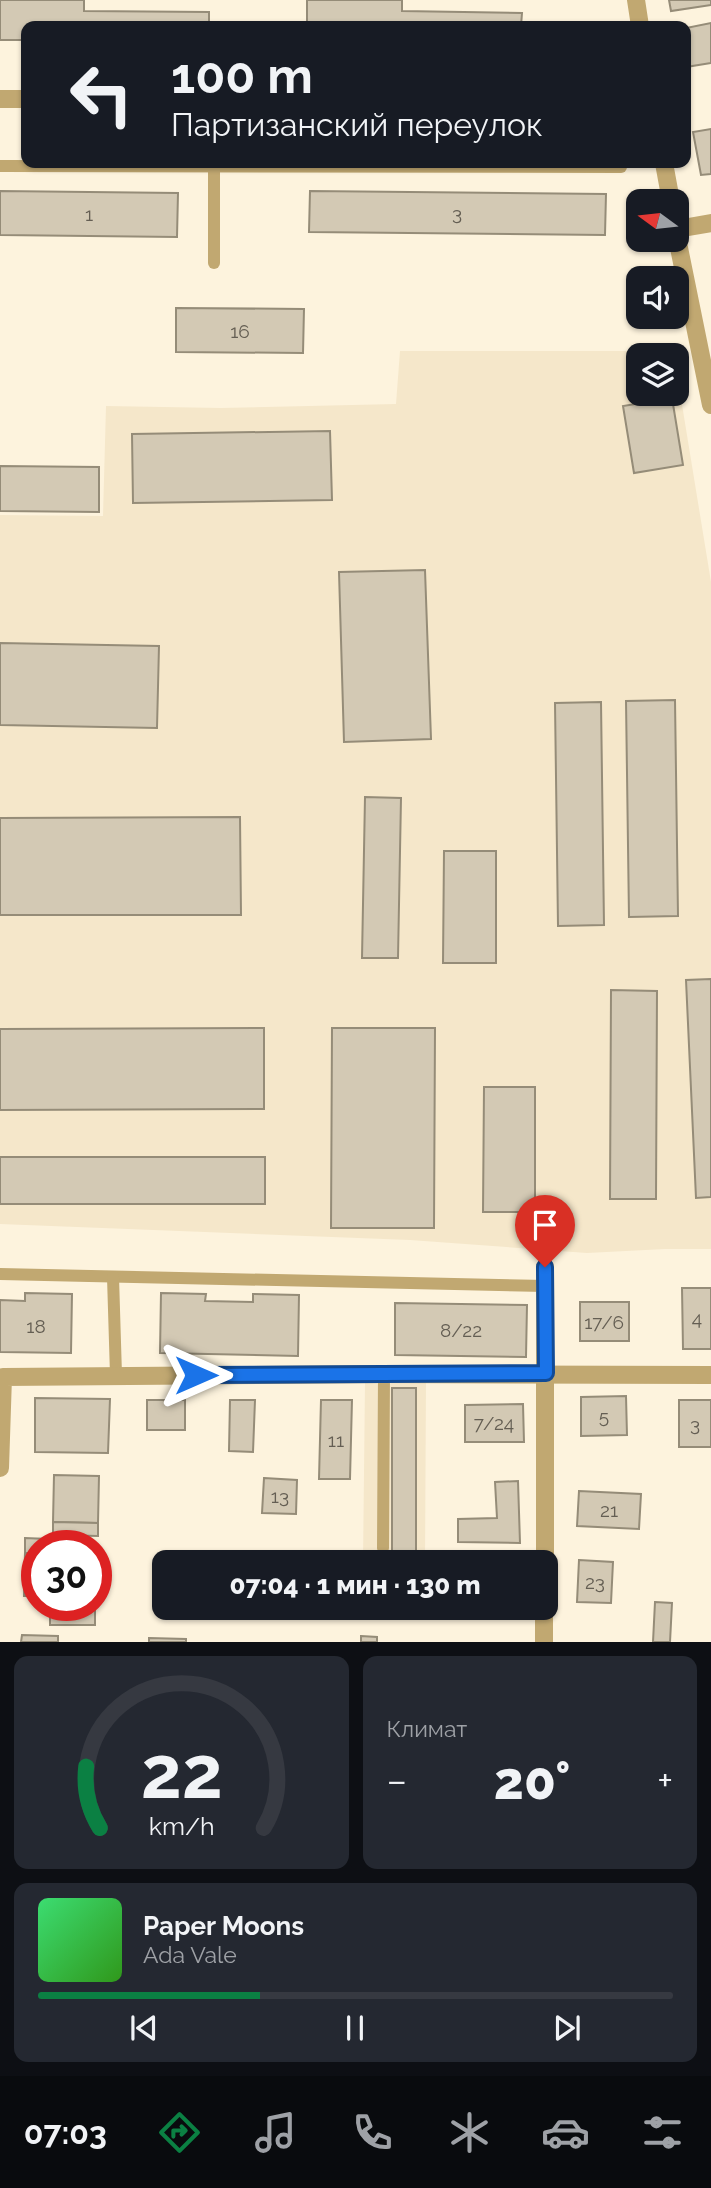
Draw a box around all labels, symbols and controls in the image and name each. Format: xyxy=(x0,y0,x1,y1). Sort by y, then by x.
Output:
text: 100 m xyxy=(171,47,313,104)
icon: left xyxy=(56,49,147,140)
text: Партизанский переулок xyxy=(171,106,543,143)
north arrow xyxy=(626,189,690,252)
map controls xyxy=(626,189,689,406)
house number: 3 xyxy=(452,202,462,224)
house number: 1 xyxy=(85,203,93,225)
button: sound xyxy=(626,266,689,329)
house number: 16 xyxy=(230,320,250,342)
button: layers xyxy=(626,343,689,406)
pin xyxy=(515,1195,575,1267)
icon: arrive xyxy=(526,1206,564,1244)
house number: 4 xyxy=(692,1307,702,1329)
house number: 17/6 xyxy=(584,1311,624,1333)
house number: 18 xyxy=(26,1315,46,1337)
house number: 8/22 xyxy=(440,1319,482,1341)
position arrow xyxy=(159,1338,233,1412)
house number: 5 xyxy=(599,1405,609,1427)
house number: 7/24 xyxy=(474,1412,514,1434)
house number: 3 xyxy=(690,1413,700,1435)
house number: 11 xyxy=(328,1429,344,1451)
house number: 13 xyxy=(271,1485,289,1507)
house number: 21 xyxy=(600,1499,618,1521)
speed limit sign: 30 xyxy=(21,1530,112,1621)
text: 07:04 · 1 мин · 130 m xyxy=(229,1570,481,1600)
house number: 23 xyxy=(585,1571,605,1593)
text: Климат xyxy=(387,1715,467,1742)
text: 22 xyxy=(140,1731,222,1816)
text: 20° xyxy=(494,1750,570,1811)
text: − xyxy=(387,1758,407,1803)
text: + xyxy=(657,1758,673,1803)
text: km/h xyxy=(148,1811,214,1841)
text: Paper Moons xyxy=(143,1911,304,1941)
text: Ada Vale xyxy=(143,1941,237,1968)
icon: previous xyxy=(125,2009,163,2047)
icon: pause xyxy=(336,2009,374,2047)
icon: next xyxy=(548,2009,586,2047)
icon: directions xyxy=(155,2108,204,2157)
icon: music xyxy=(251,2108,300,2157)
icon: phone xyxy=(348,2108,397,2157)
icon: climate xyxy=(445,2108,494,2157)
icon: car xyxy=(541,2108,590,2157)
icon: filters xyxy=(638,2108,687,2157)
text: 07:03 xyxy=(24,2114,107,2151)

